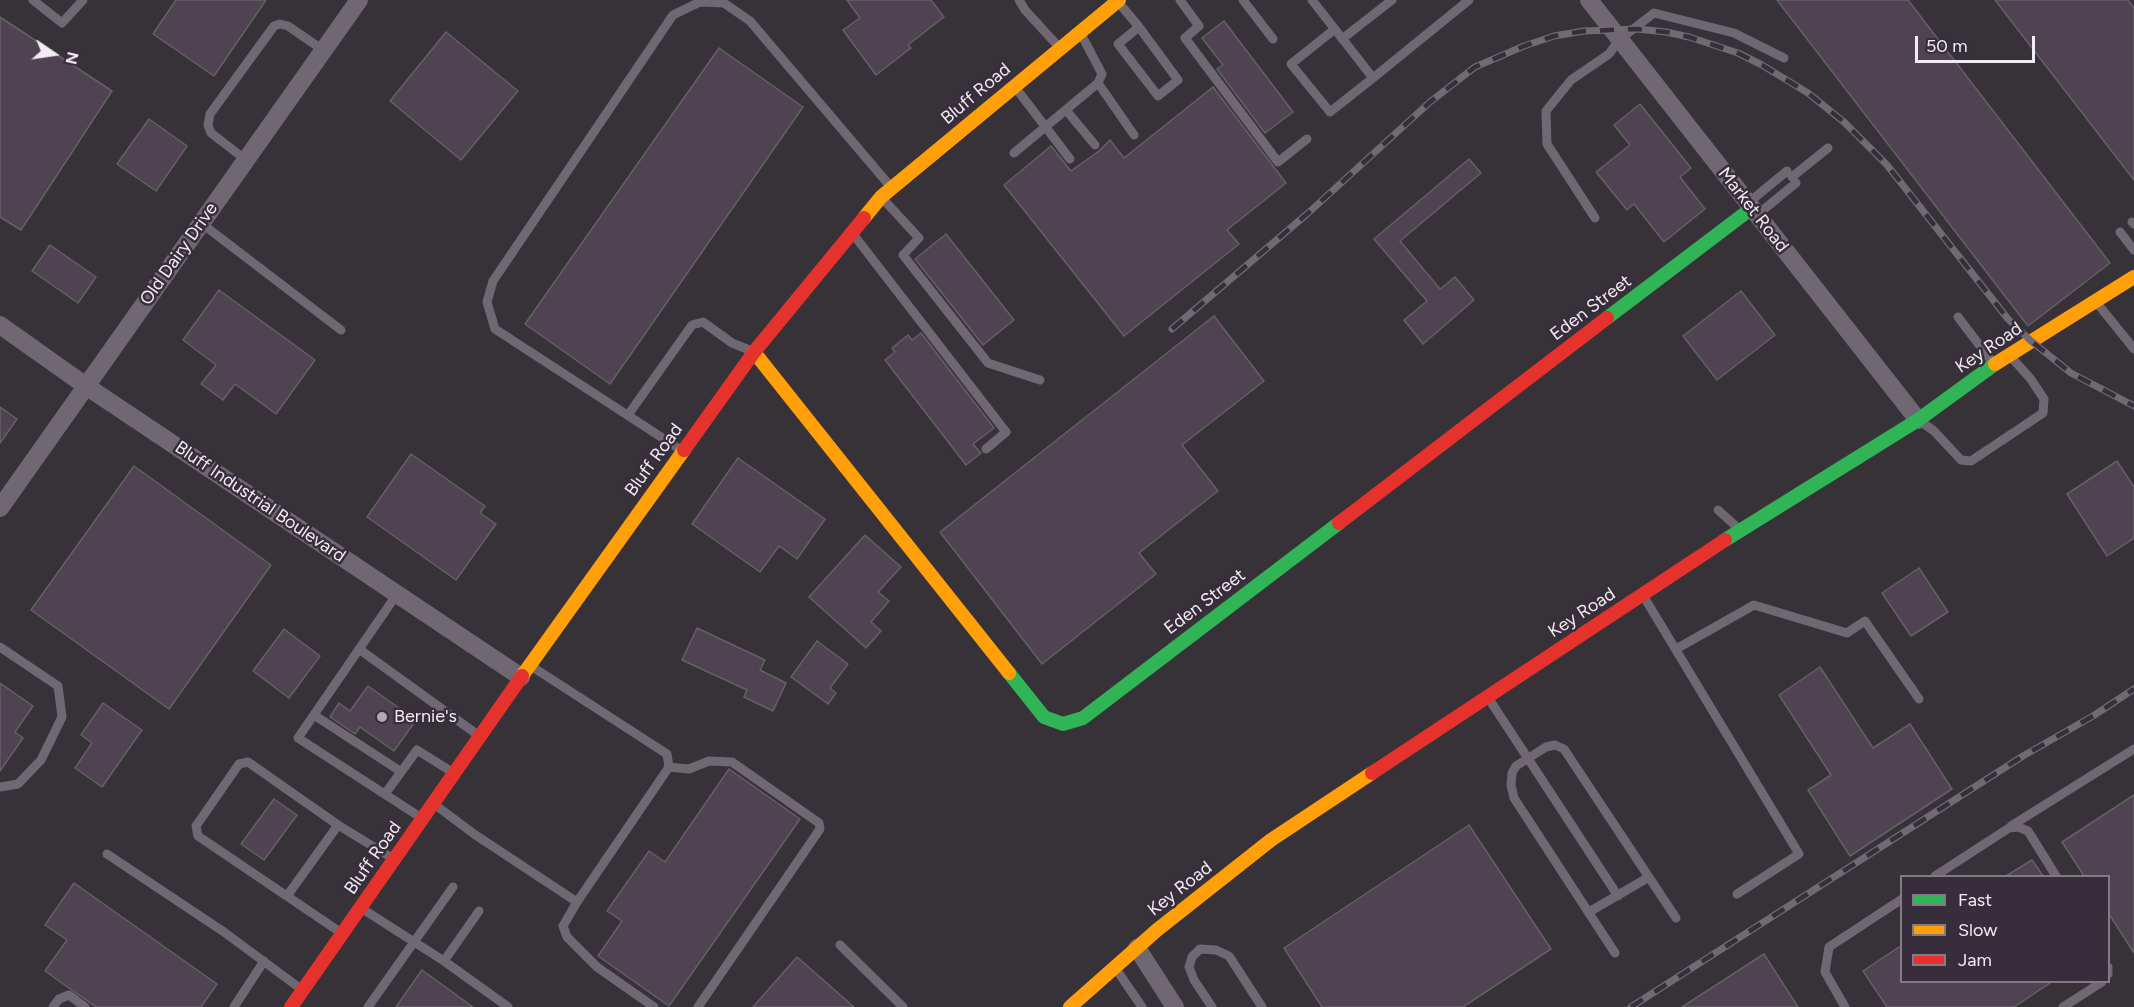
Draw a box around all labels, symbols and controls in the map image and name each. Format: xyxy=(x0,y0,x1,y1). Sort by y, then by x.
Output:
north arrow xyxy=(24,24,84,84)
scale bar xyxy=(1918,24,2038,62)
text: 50 m xyxy=(1926,35,1968,57)
text: N xyxy=(61,50,83,66)
street label: Bluff Road xyxy=(937,59,1015,129)
street label: Market Road xyxy=(1713,163,1793,257)
street label: Old Dairy Drive xyxy=(136,199,222,309)
street label: Eden Street xyxy=(1546,271,1636,345)
street label: Key Road xyxy=(1952,318,2026,378)
street label: Bluff Road xyxy=(621,420,687,500)
street label: Bluff Industrial Boulevard xyxy=(171,437,349,567)
street label: Eden Street xyxy=(1160,565,1250,639)
street label: Key Road xyxy=(1544,583,1620,643)
place label: Bernie's xyxy=(394,706,457,728)
marker: Bernie's xyxy=(375,710,389,724)
street label: Bluff Road xyxy=(340,817,406,899)
street label: Key Road xyxy=(1143,857,1217,921)
legend xyxy=(1900,875,2110,983)
text: Fast xyxy=(1958,889,1992,911)
text: Slow xyxy=(1958,919,1997,941)
text: Jam xyxy=(1958,949,1992,971)

